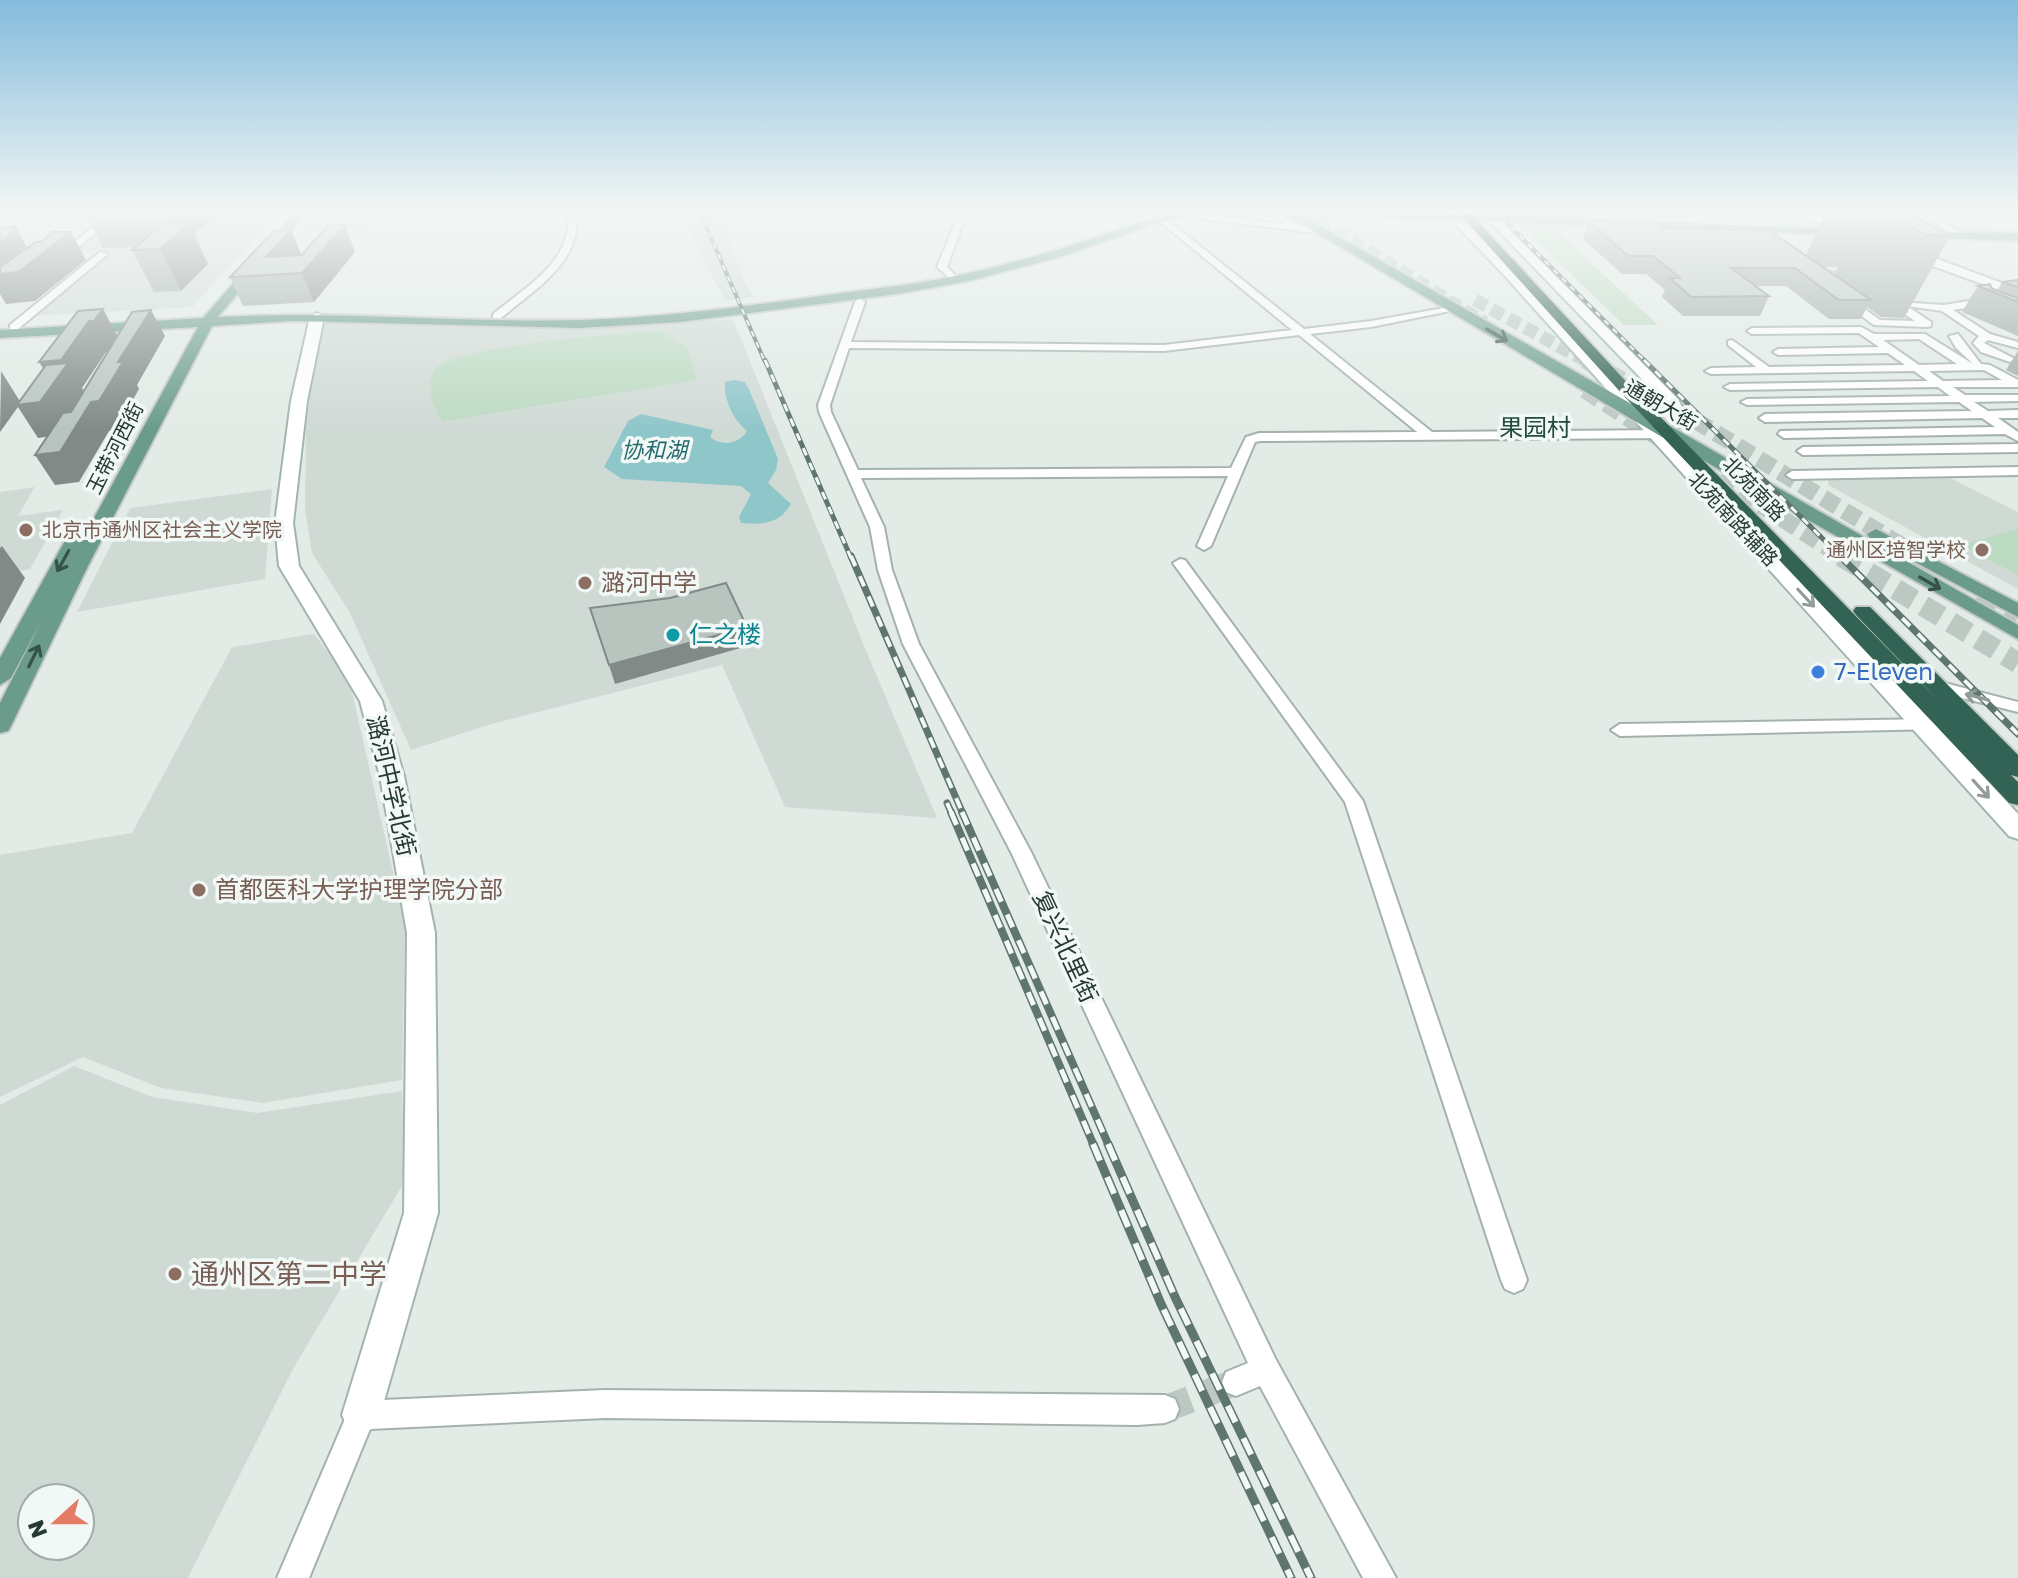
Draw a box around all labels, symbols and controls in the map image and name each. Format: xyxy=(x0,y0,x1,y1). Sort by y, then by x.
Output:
one-way arrow xyxy=(1485,327,1508,343)
street label: 通朝大街 xyxy=(1621,374,1702,435)
street label: 玉带河西街 xyxy=(81,398,148,498)
district label: 果园村 xyxy=(1499,412,1571,441)
water label: 协和湖 xyxy=(621,436,690,463)
street label: 北苑南路 xyxy=(1718,451,1791,525)
street label: 北苑南路辅路 xyxy=(1684,466,1783,570)
place label: 北京市通州区社会主义学院 xyxy=(42,517,282,541)
marker: 北京市通州区社会主义学院 xyxy=(17,521,35,539)
place label: 通州区培智学校 xyxy=(1826,537,1966,561)
marker: 通州区培智学校 xyxy=(1973,541,1991,559)
one-way arrow xyxy=(54,549,70,572)
place label: 潞河中学 xyxy=(601,567,697,596)
marker: 潞河中学 xyxy=(576,574,594,592)
one-way arrow xyxy=(1918,576,1942,592)
one-way arrow xyxy=(1796,588,1815,608)
place label: 仁之楼 xyxy=(689,619,761,648)
marker: 仁之楼 xyxy=(664,626,682,644)
one-way arrow xyxy=(27,644,42,668)
place label: 7-Eleven xyxy=(1834,656,1933,685)
marker: 7-Eleven xyxy=(1809,663,1827,681)
one-way arrow xyxy=(1965,688,1991,703)
street label: 潞河中学北街 xyxy=(362,712,423,859)
one-way arrow xyxy=(1972,779,1990,799)
place label: 首都医科大学护理学院分部 xyxy=(215,874,503,903)
marker: 首都医科大学护理学院分部 xyxy=(190,881,208,899)
street label: 复兴北里街 xyxy=(1028,886,1105,1007)
place label: 通州区第二中学 xyxy=(191,1257,387,1290)
marker: 通州区第二中学 xyxy=(166,1265,184,1283)
north arrow xyxy=(16,1482,96,1562)
text: N xyxy=(21,1517,52,1542)

